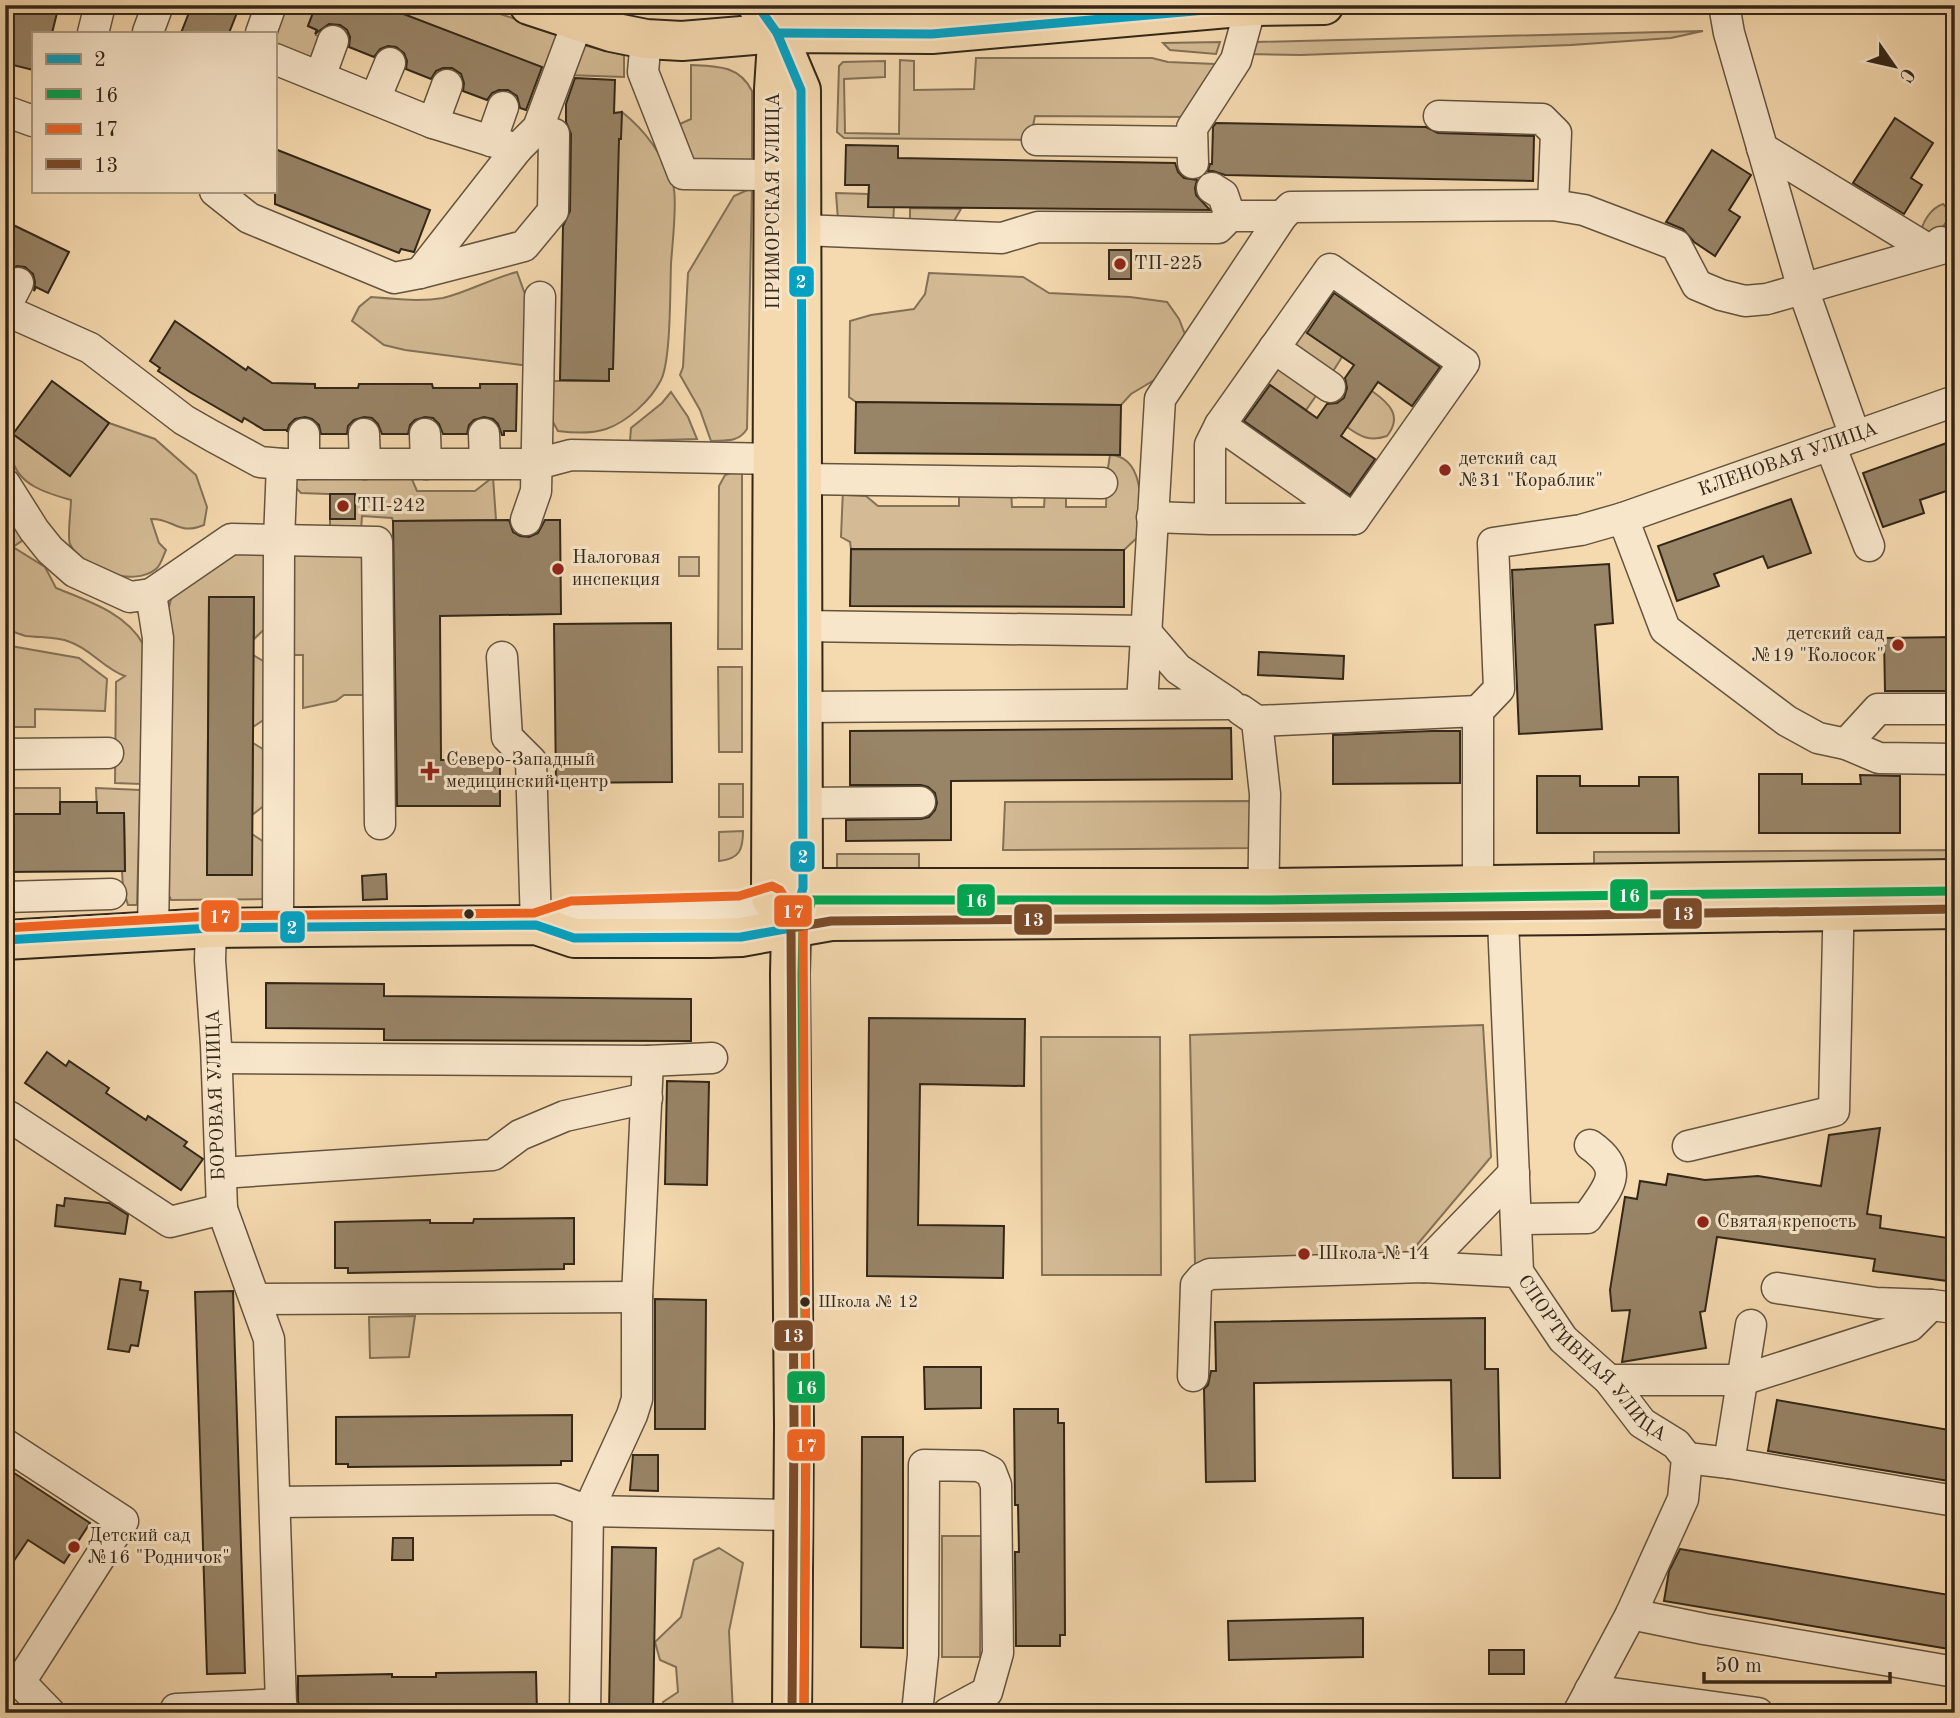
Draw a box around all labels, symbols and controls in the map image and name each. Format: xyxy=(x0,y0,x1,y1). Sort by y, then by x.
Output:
legend xyxy=(32,32,276,192)
north arrow xyxy=(1858,32,1928,102)
text: 2 xyxy=(94,50,106,71)
text: С xyxy=(1895,64,1917,85)
text: 16 xyxy=(94,86,118,107)
street label: ПРИМОРСКАЯ УЛИЦА xyxy=(765,92,784,309)
text: 17 xyxy=(94,120,118,141)
text: 13 xyxy=(94,156,118,177)
place label: ТП-225 xyxy=(1134,255,1203,274)
marker: ТП-225 xyxy=(1112,256,1128,272)
line badge: 2 xyxy=(788,265,815,298)
text: 2 xyxy=(795,274,807,293)
street label: КЛЕНОВАЯ УЛИЦА xyxy=(1696,419,1881,500)
place label: детский сад №31 "Кораблик" xyxy=(1459,450,1603,491)
marker: детский сад №31 "Кораблик" xyxy=(1437,462,1453,478)
place label: ТП-242 xyxy=(357,497,426,516)
marker: ТП-242 xyxy=(335,498,351,514)
place label: Налоговая инспекция xyxy=(572,549,661,590)
marker: Налоговая инспекция xyxy=(550,561,566,577)
place label: детский сад №19 "Колосок" xyxy=(1752,625,1885,666)
marker: детский сад №19 "Колосок" xyxy=(1890,637,1906,653)
place label: Северо-Западный медицинский центр xyxy=(446,751,608,792)
marker: Северо-Западный медицинский центр xyxy=(420,761,440,781)
line badge: 2 xyxy=(789,840,816,873)
text: 2 xyxy=(797,849,809,868)
line badge: 16 xyxy=(1609,878,1649,912)
line badge: 16 xyxy=(956,883,996,917)
text: 16 xyxy=(1618,888,1640,907)
text: 16 xyxy=(965,893,987,912)
line badge: 17 xyxy=(773,894,813,928)
line badge: 13 xyxy=(1662,897,1703,930)
line badge: 17 xyxy=(200,899,240,933)
line badge: 13 xyxy=(1013,903,1053,936)
text: 17 xyxy=(782,904,804,923)
text: 13 xyxy=(1672,906,1694,925)
unlabelled marker xyxy=(462,907,476,921)
text: 17 xyxy=(209,909,231,928)
line badge: 2 xyxy=(279,910,306,944)
text: 13 xyxy=(1022,912,1044,931)
text: 2 xyxy=(286,920,298,939)
street label: БОРОВАЯ УЛИЦА xyxy=(204,1008,229,1181)
place label: Святая крепость xyxy=(1717,1213,1856,1232)
marker: Святая крепость xyxy=(1695,1214,1711,1230)
place label: Школа № 14 xyxy=(1318,1245,1430,1264)
marker: Школа № 14 xyxy=(1296,1246,1312,1262)
street label: СПОРТИВНАЯ УЛИЦА xyxy=(1514,1272,1670,1445)
place label: Школа № 12 xyxy=(818,1294,918,1311)
marker: Школа № 12 xyxy=(798,1295,812,1309)
line badge: 13 xyxy=(773,1319,814,1352)
text: 13 xyxy=(782,1328,804,1347)
line badge: 16 xyxy=(786,1370,826,1404)
text: 16 xyxy=(795,1380,817,1399)
line badge: 17 xyxy=(786,1428,826,1462)
text: 17 xyxy=(795,1438,817,1457)
place label: Детский сад №16 "Родничок" xyxy=(88,1527,230,1568)
marker: Детский сад №16 "Родничок" xyxy=(66,1539,82,1555)
scale bar xyxy=(1704,1641,1890,1685)
text: 50 m xyxy=(1715,1656,1762,1677)

